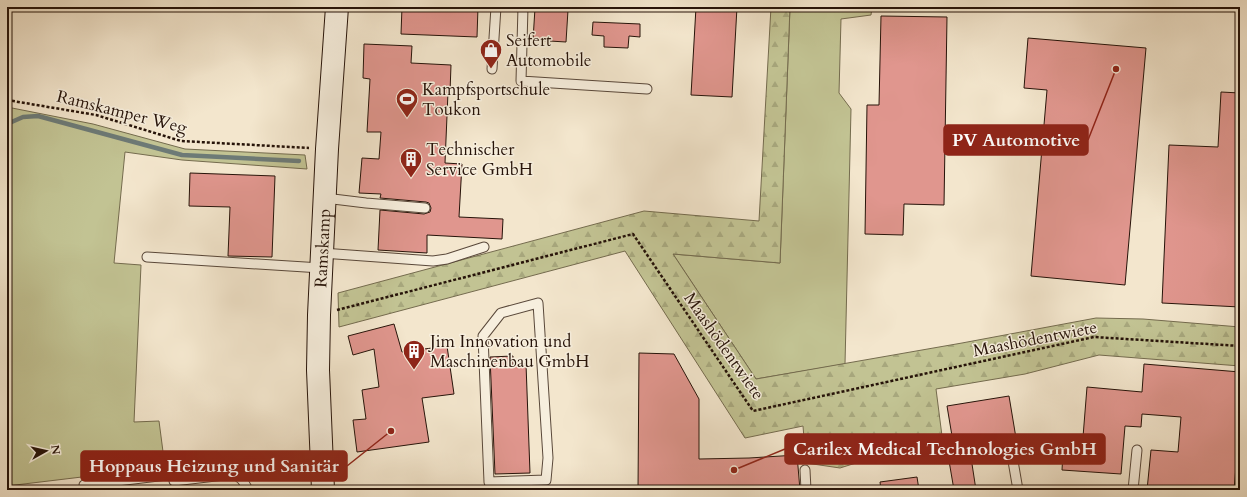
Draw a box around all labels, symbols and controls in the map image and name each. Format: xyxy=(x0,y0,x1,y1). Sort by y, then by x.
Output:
place label: Seifert Automobile xyxy=(506,29,592,72)
shop icon: Seifert Automobile xyxy=(478,37,504,70)
place label: Kampfsportschule Toukon xyxy=(422,78,550,121)
street label: Ramskamper Weg xyxy=(54,85,190,139)
sports icon: Kampfsportschule Toukon xyxy=(394,86,420,119)
callout: PV Automotive xyxy=(944,125,1088,155)
text: PV Automotive xyxy=(952,128,1080,153)
place label: Technischer Service GmbH xyxy=(426,138,533,181)
building icon: Technischer Service GmbH xyxy=(398,146,424,179)
street label: Ramskamp xyxy=(309,208,336,288)
street label: Maashödentwiete xyxy=(678,288,770,404)
street label: Maashödentwiete xyxy=(971,316,1099,362)
place label: Jim Innovation und Maschinenbau GmbH xyxy=(427,330,589,373)
building icon: Jim Innovation und Maschinenbau GmbH xyxy=(401,338,427,371)
north arrow xyxy=(26,431,66,471)
callout: Carilex Medical Technologies GmbH xyxy=(785,434,1105,464)
text: Carilex Medical Technologies GmbH xyxy=(793,437,1097,462)
text: N xyxy=(47,444,64,456)
callout: Hoppaus Heizung und Sanitär xyxy=(81,451,347,481)
text: Hoppaus Heizung und Sanitär xyxy=(89,454,340,479)

